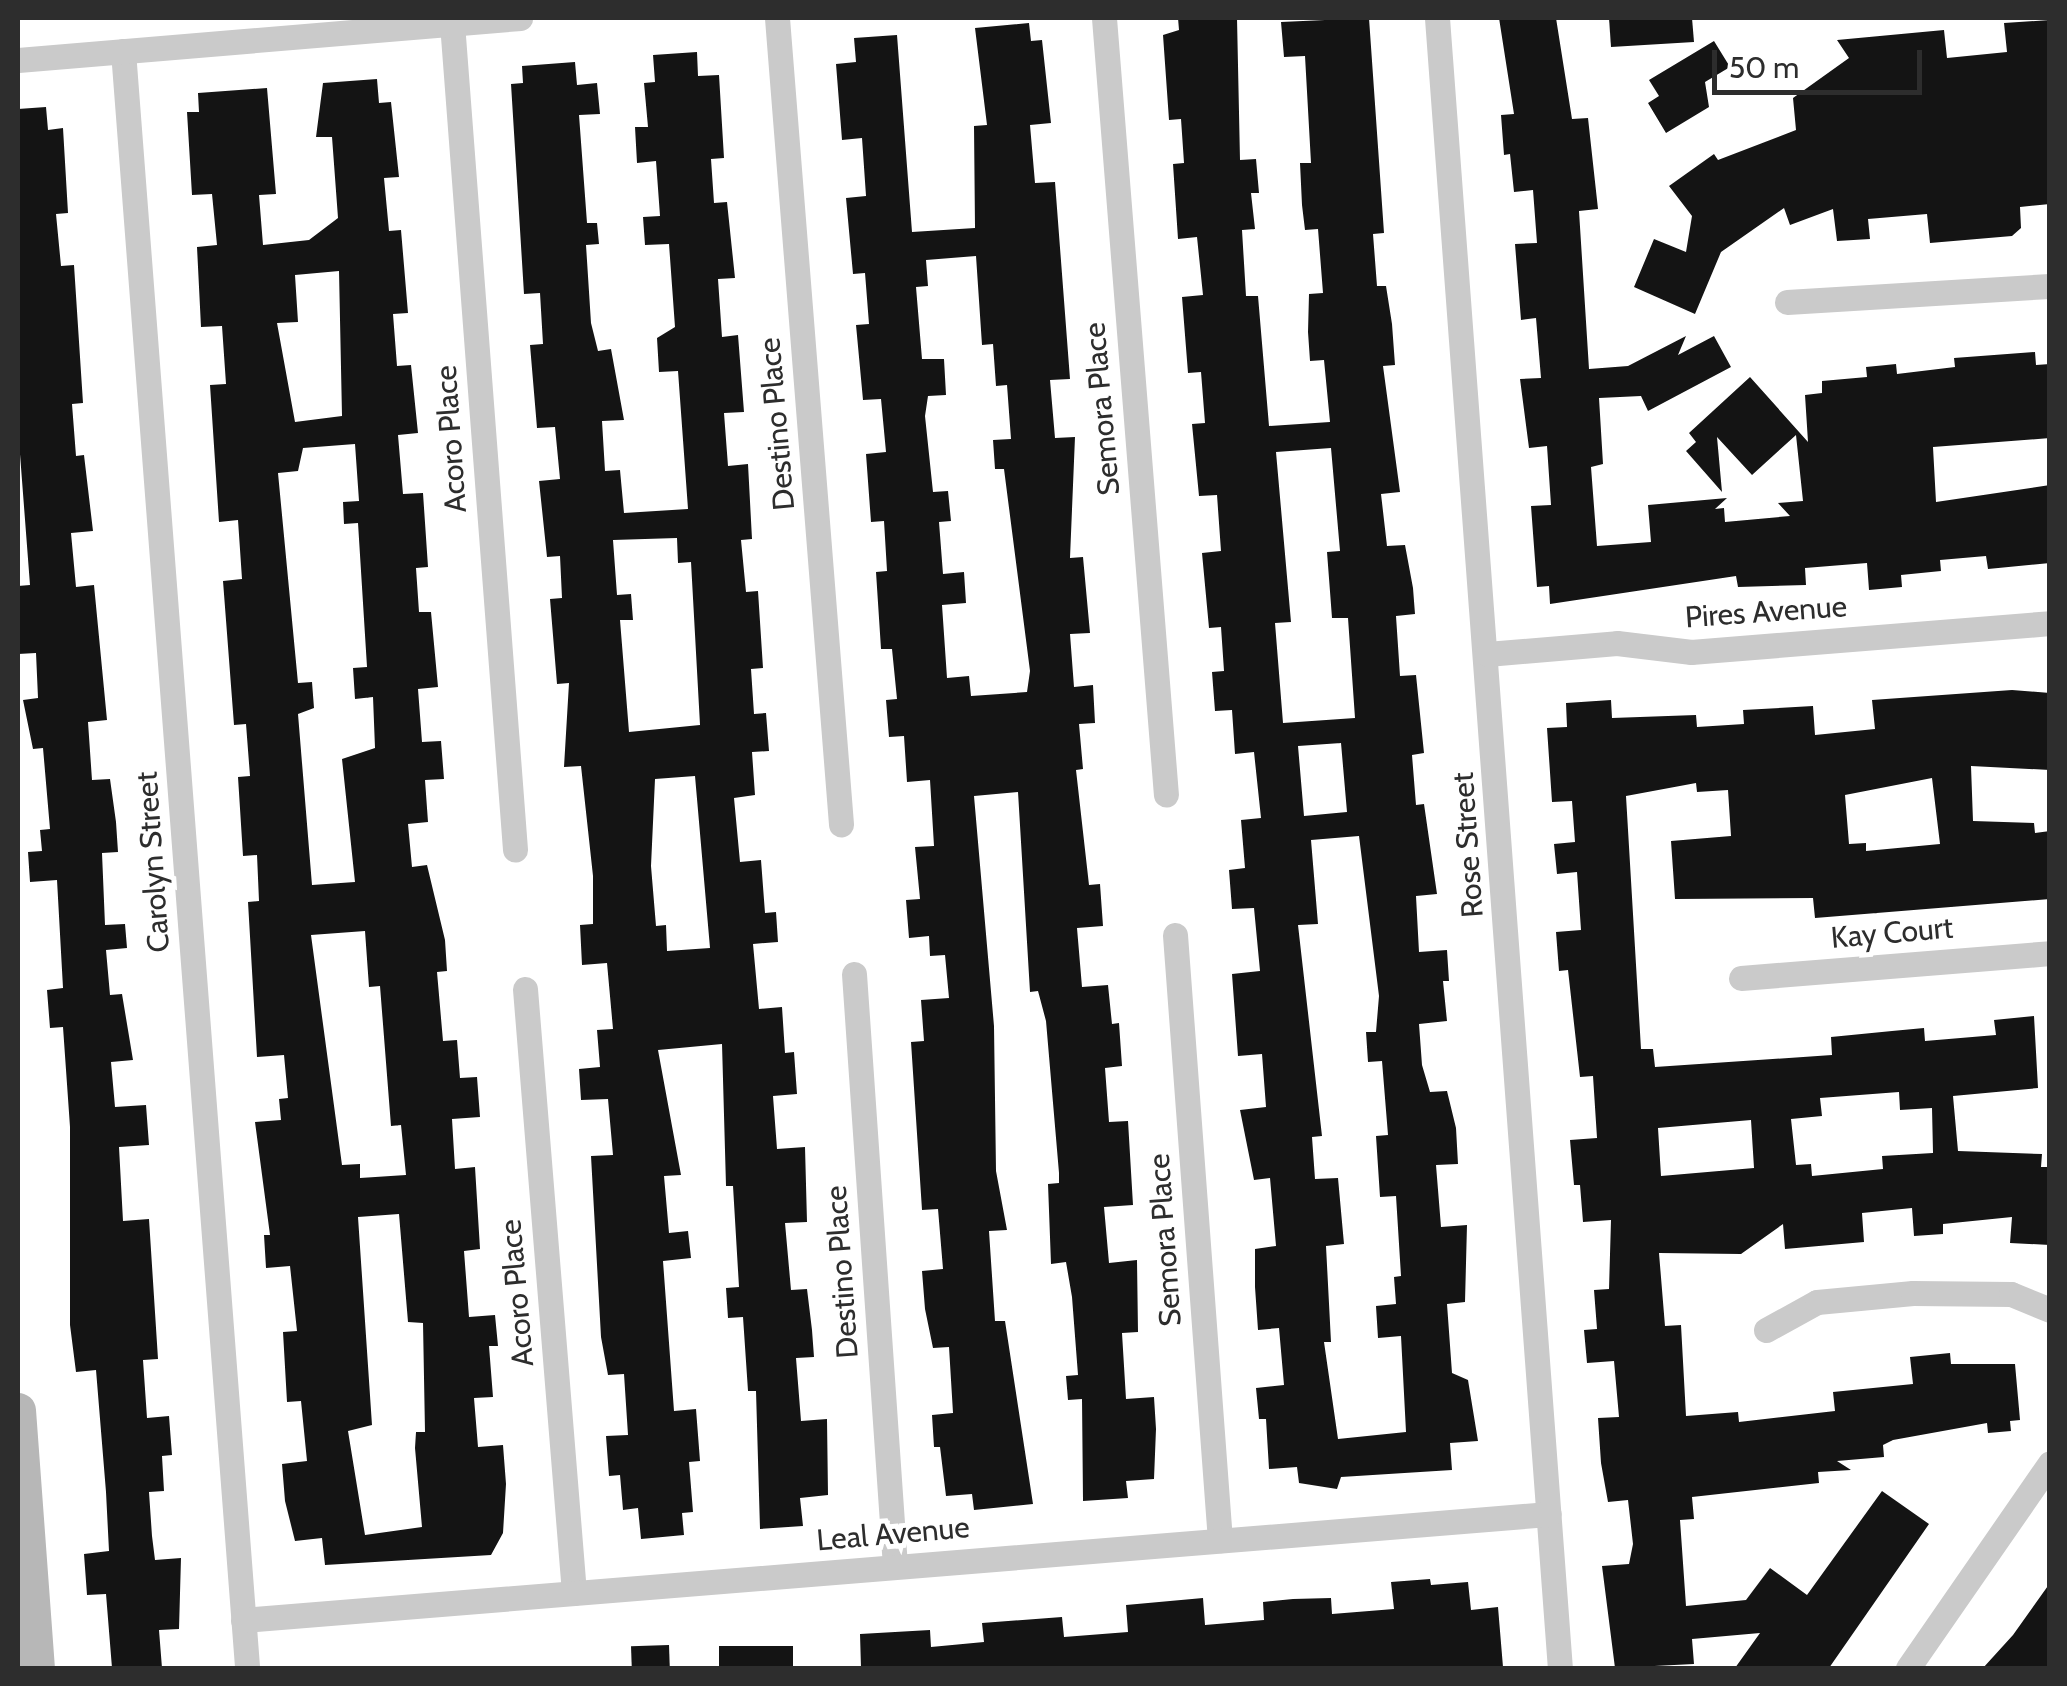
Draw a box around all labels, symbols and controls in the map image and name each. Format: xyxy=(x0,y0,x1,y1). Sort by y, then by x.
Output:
scale bar xyxy=(1717,30,1927,92)
text: 50 m xyxy=(1729,49,1799,86)
street label: Semora Place xyxy=(1077,321,1127,497)
street label: Destino Place xyxy=(752,336,802,512)
street label: Acoro Place xyxy=(428,364,474,514)
street label: Pires Avenue xyxy=(1684,588,1848,636)
street label: Carolyn Street xyxy=(129,770,177,954)
street label: Rose Street xyxy=(1445,771,1491,919)
street label: Kay Court xyxy=(1829,910,1955,956)
street label: Semora Place xyxy=(1141,1152,1189,1328)
street label: Destino Place xyxy=(818,1184,866,1360)
street label: Acoro Place xyxy=(493,1218,541,1368)
street label: Leal Avenue xyxy=(815,1509,971,1559)

